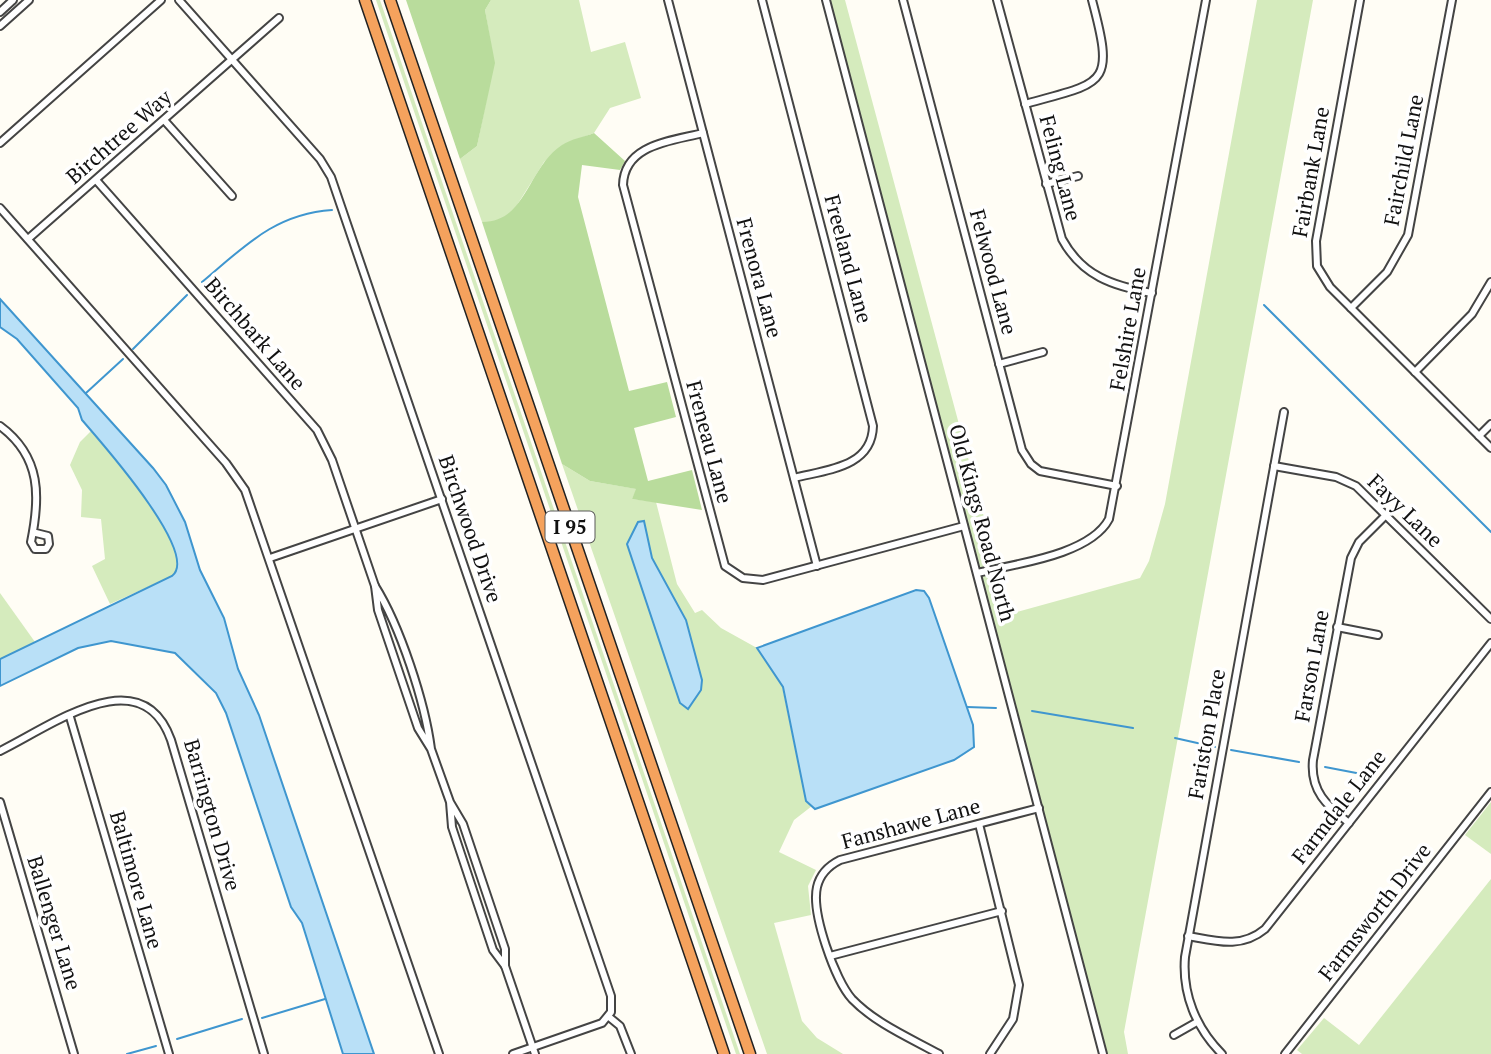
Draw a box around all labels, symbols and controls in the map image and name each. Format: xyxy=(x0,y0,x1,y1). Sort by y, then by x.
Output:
street label: Birchtree Way xyxy=(60,82,177,190)
street label: Fairchild Lane xyxy=(1377,92,1429,228)
street label: Fairbank Lane xyxy=(1285,104,1335,239)
street label: Feling Lane xyxy=(1033,112,1089,224)
street label: Freeland Lane xyxy=(818,191,880,326)
street label: Felwood Lane xyxy=(964,206,1024,337)
street label: Frenora Lane xyxy=(731,215,789,341)
street label: Felshire Lane xyxy=(1102,265,1152,393)
street label: Birchbark Lane xyxy=(199,271,312,396)
street label: Freneau Lane xyxy=(680,377,740,506)
street label: Old Kings Road North xyxy=(943,421,1023,625)
street label: Birchwood Drive xyxy=(433,451,509,606)
street label: Fayy Lane xyxy=(1362,468,1449,553)
road number: I 95 xyxy=(546,512,594,542)
street label: Farson Lane xyxy=(1287,607,1335,724)
street label: Fariston Place xyxy=(1181,666,1231,801)
street label: Barrington Drive xyxy=(178,736,248,894)
street label: Farmdale Lane xyxy=(1285,744,1392,869)
street label: Fanshawe Lane xyxy=(838,791,983,855)
street label: Baltimore Lane xyxy=(104,807,170,952)
street label: Farmsworth Drive xyxy=(1312,837,1437,986)
street label: Ballenger Lane xyxy=(21,852,89,993)

